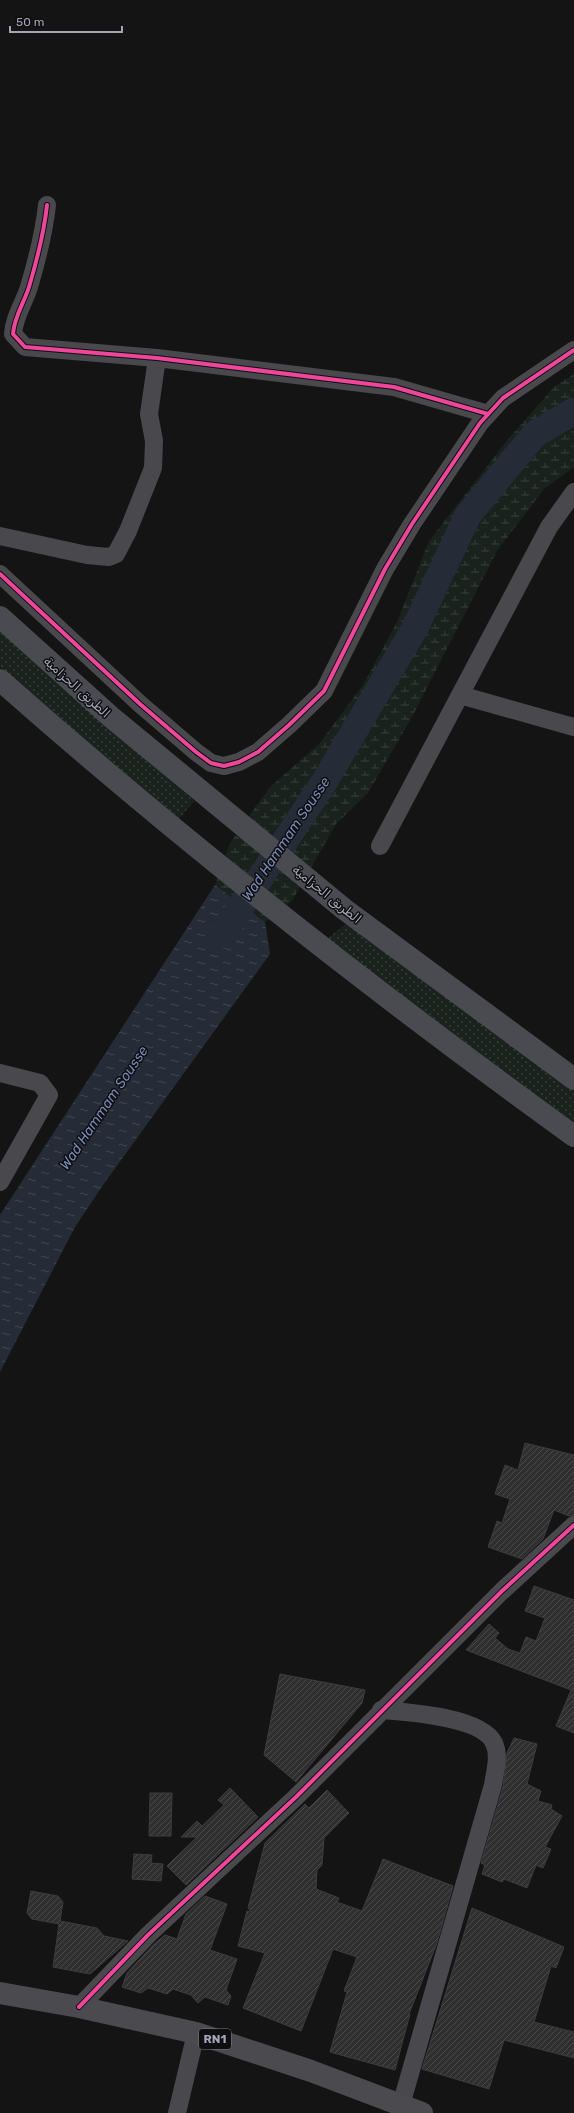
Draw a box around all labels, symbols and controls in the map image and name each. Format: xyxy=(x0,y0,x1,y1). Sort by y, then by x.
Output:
scale bar xyxy=(10,8,122,34)
text: 50 m xyxy=(16,15,44,29)
street label: الطريق الحزامية xyxy=(40,653,113,722)
water label: Wad Hammam Sousse xyxy=(238,774,334,904)
street label: الطريق الحزامية xyxy=(289,862,364,927)
water label: Wad Hammam Sousse xyxy=(56,1043,152,1173)
road number: RN1 xyxy=(199,2029,231,2049)

